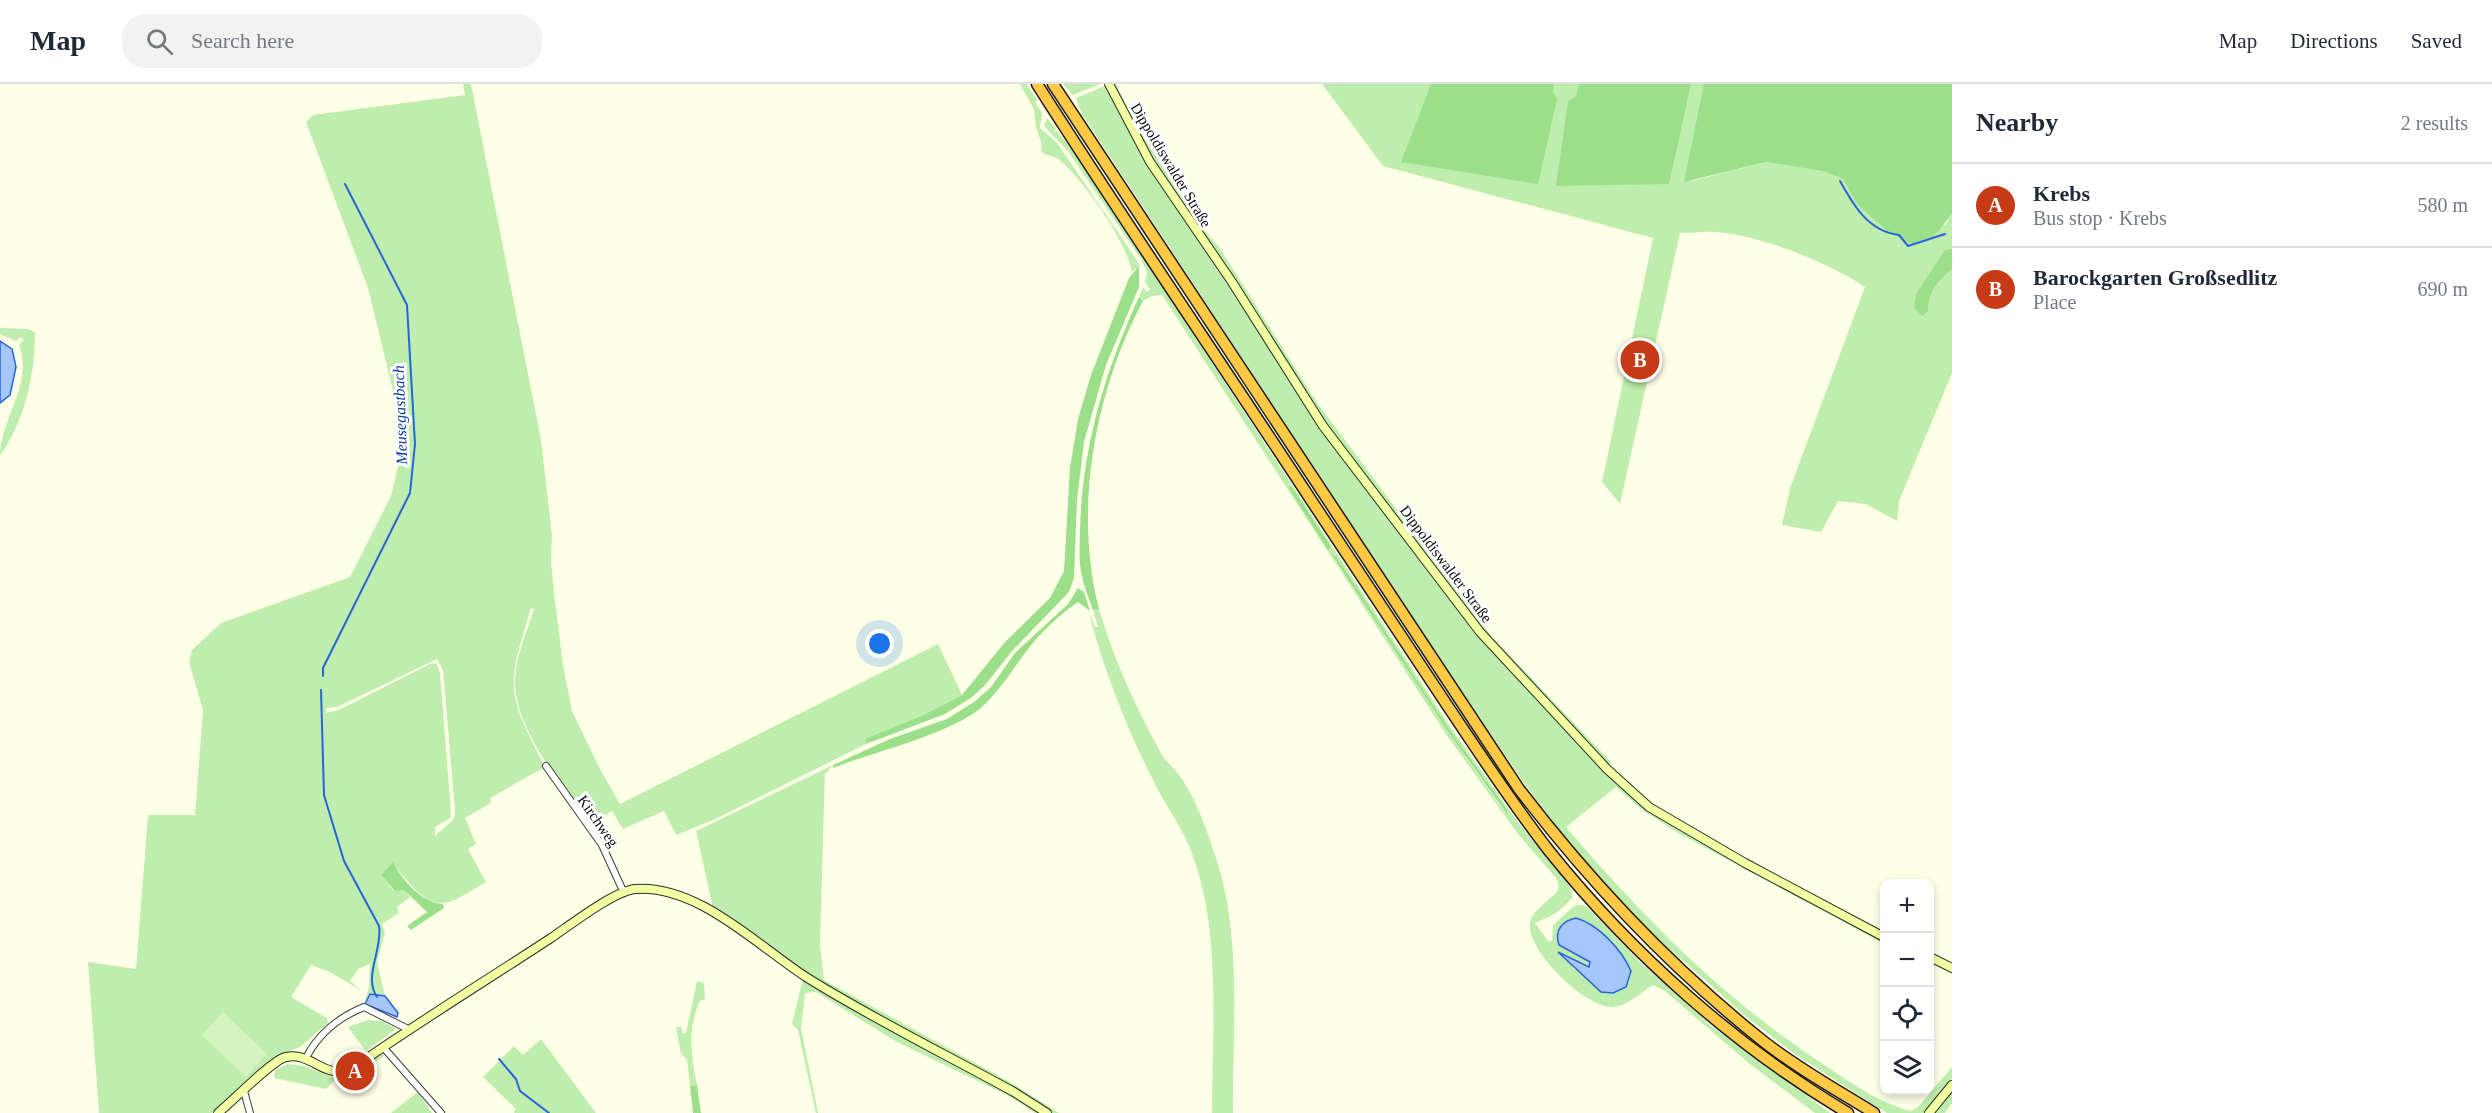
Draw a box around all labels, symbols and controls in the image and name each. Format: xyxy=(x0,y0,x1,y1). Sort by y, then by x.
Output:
search box xyxy=(122,14,542,68)
text: Map xyxy=(30,25,86,56)
icon: search xyxy=(143,25,176,58)
text: Search here xyxy=(191,28,294,53)
text: Map xyxy=(2219,29,2257,53)
text: Directions xyxy=(2290,29,2378,53)
text: Saved xyxy=(2411,29,2462,53)
street label: Dippoldiswalder Straße xyxy=(1128,100,1215,230)
text: Nearby xyxy=(1976,108,2058,137)
text: 2 results xyxy=(2401,112,2468,134)
text: Krebs xyxy=(2033,181,2090,206)
text: A xyxy=(1988,194,2003,216)
text: 580 m xyxy=(2417,194,2468,216)
text: Bus stop · Krebs xyxy=(2033,207,2167,229)
text: Barockgarten Großsedlitz xyxy=(2033,265,2277,290)
text: B xyxy=(1989,278,2002,300)
text: 690 m xyxy=(2417,278,2468,300)
text: Place xyxy=(2033,291,2076,313)
pin: B xyxy=(1620,338,1660,382)
water label: Meusegastbach xyxy=(390,365,411,466)
street label: Dippoldiswalder Straße xyxy=(1397,502,1495,626)
your location xyxy=(865,629,894,658)
street label: Kirchweg xyxy=(574,792,622,850)
map controls xyxy=(1880,879,1934,1095)
button: + xyxy=(1880,879,1934,933)
button: − xyxy=(1880,933,1934,987)
button: locate xyxy=(1880,987,1934,1041)
button: layers xyxy=(1880,1041,1934,1095)
pin: A xyxy=(336,1048,374,1094)

